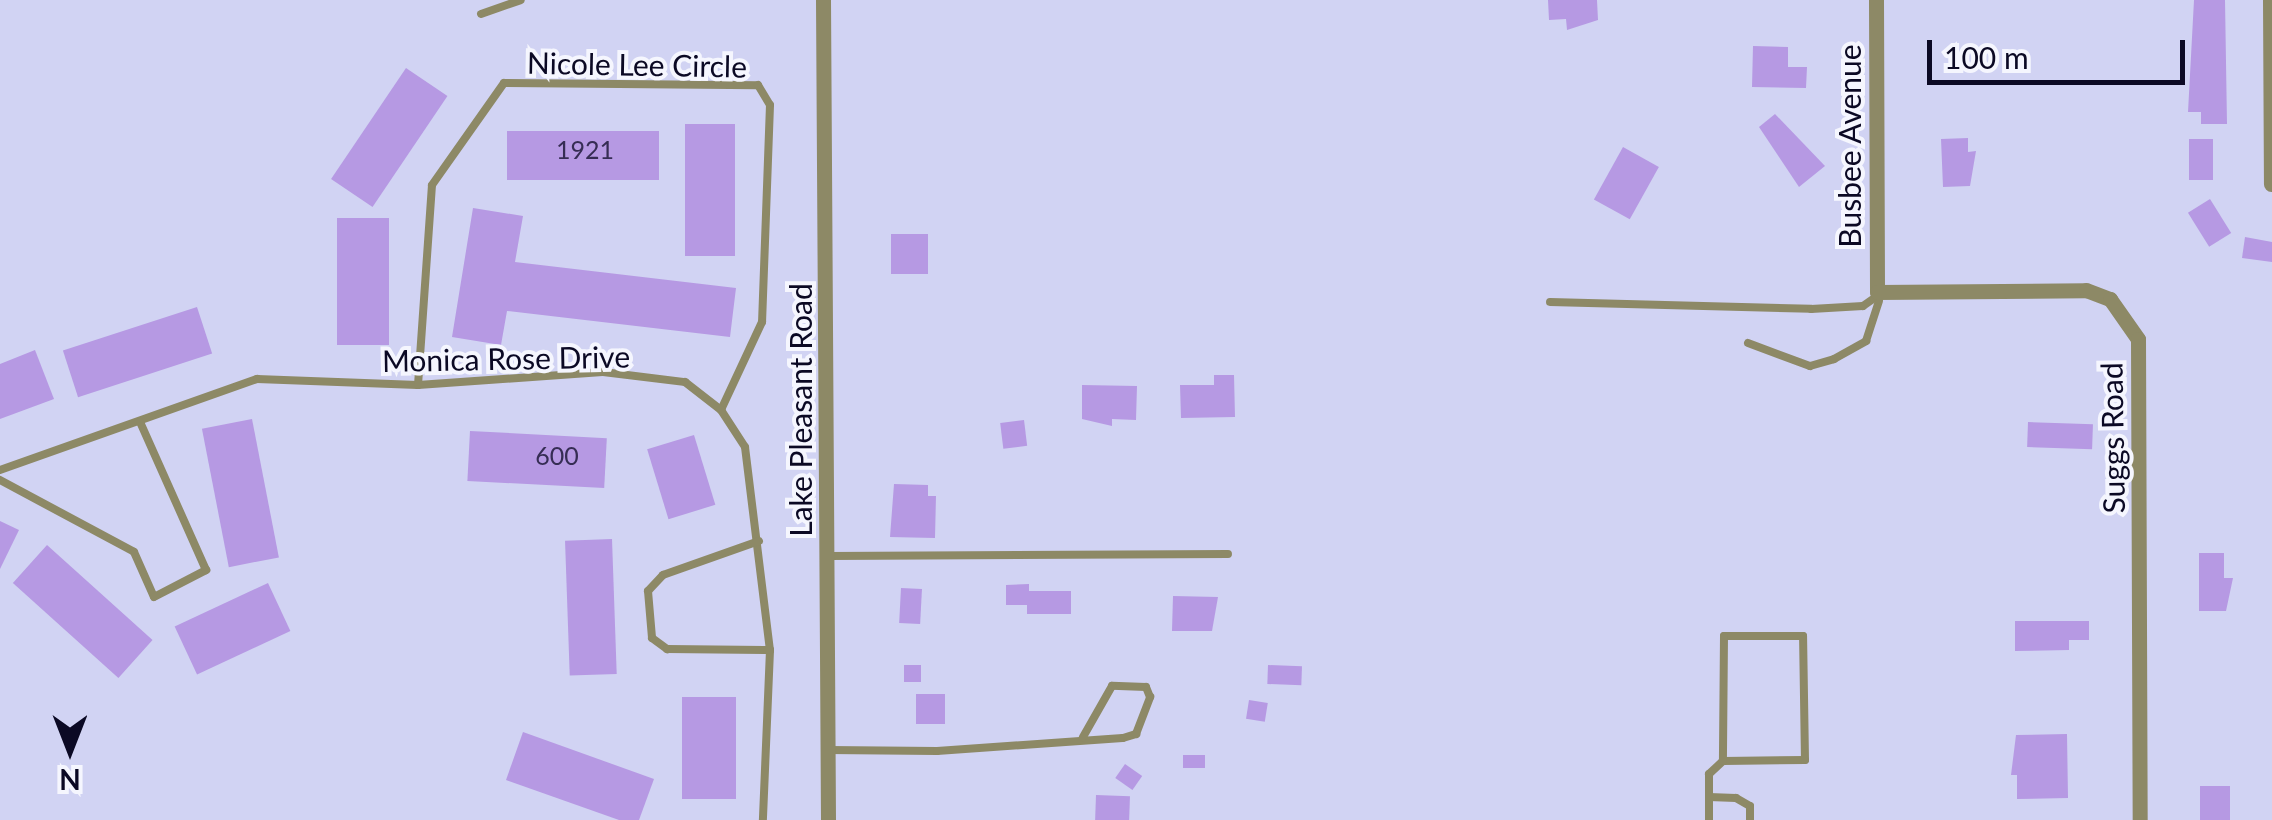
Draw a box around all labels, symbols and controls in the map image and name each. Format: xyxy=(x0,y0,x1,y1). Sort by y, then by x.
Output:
scale bar xyxy=(1932,20,2190,82)
text: 100 m xyxy=(1944,39,2029,75)
street label: Nicole Lee Circle xyxy=(527,44,747,84)
street label: Busbee Avenue xyxy=(1831,44,1867,248)
house number: 1921 xyxy=(556,134,614,164)
street label: Lake Pleasant Road xyxy=(782,283,818,537)
street label: Monica Rose Drive xyxy=(382,338,630,378)
street label: Suggs Road xyxy=(2093,362,2131,514)
house number: 600 xyxy=(535,440,579,470)
north arrow xyxy=(20,700,120,800)
text: N xyxy=(59,763,81,797)

